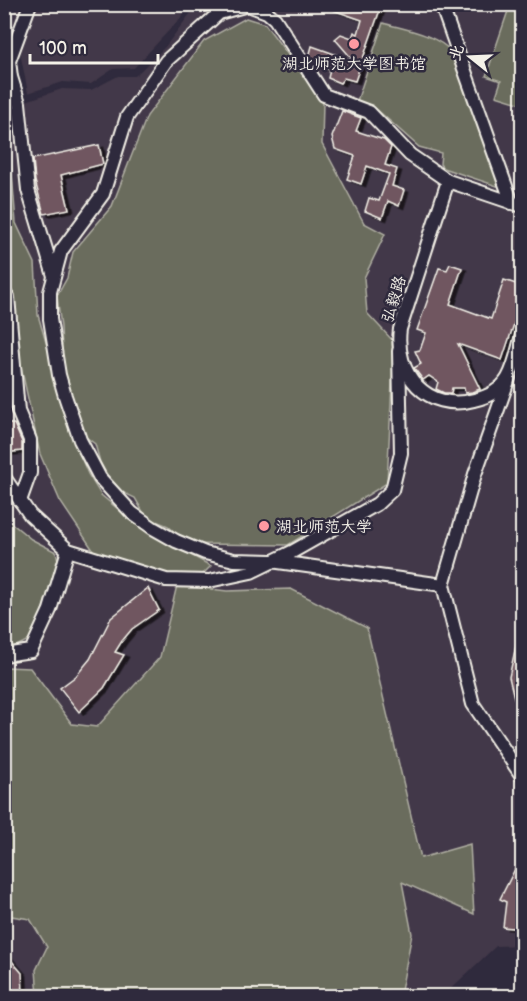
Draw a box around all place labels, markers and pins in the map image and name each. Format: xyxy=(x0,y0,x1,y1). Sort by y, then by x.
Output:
marker: 湖北师范大学图书馆 xyxy=(347,37,361,51)
place label: 湖北师范大学图书馆 xyxy=(282,55,426,74)
place label: 湖北师范大学 xyxy=(276,518,372,537)
marker: 湖北师范大学 xyxy=(257,519,271,533)

